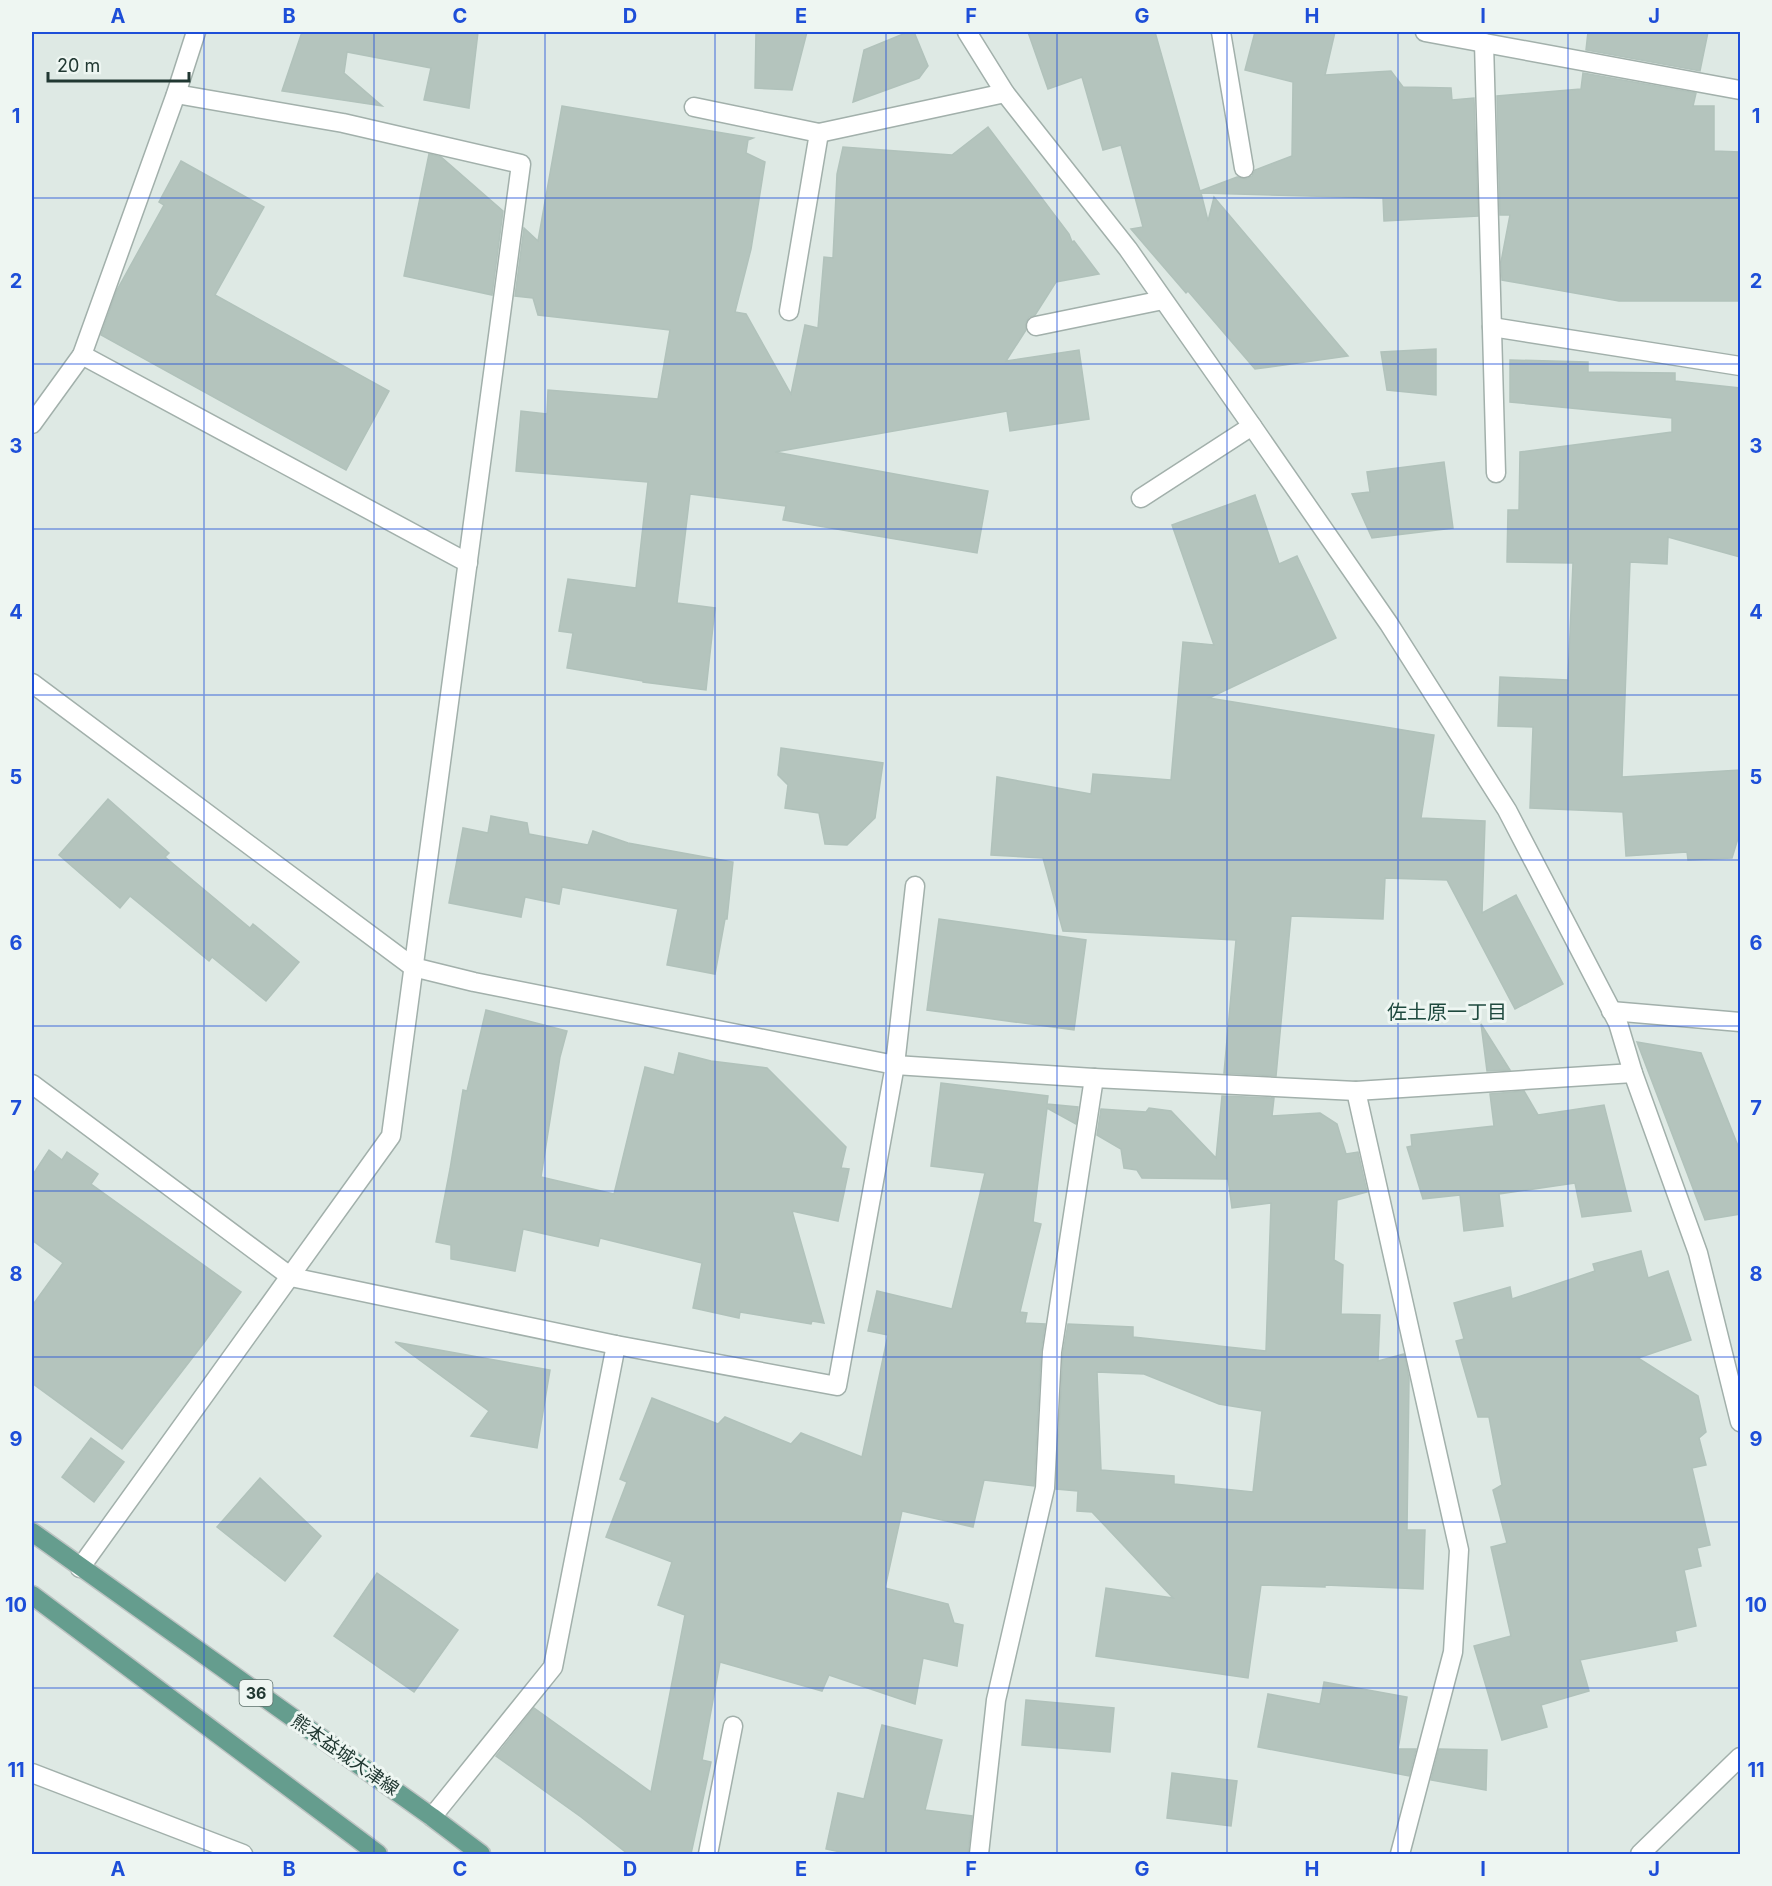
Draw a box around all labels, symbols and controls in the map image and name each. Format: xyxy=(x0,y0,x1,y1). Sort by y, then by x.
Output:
text: A xyxy=(111,4,126,28)
text: B xyxy=(282,4,296,28)
text: C xyxy=(453,4,467,28)
text: D xyxy=(623,4,637,28)
text: E xyxy=(795,4,807,28)
text: F xyxy=(965,4,977,28)
text: G xyxy=(1134,4,1150,28)
text: H xyxy=(1305,4,1319,28)
text: I xyxy=(1480,4,1486,28)
text: J xyxy=(1648,4,1660,28)
scale bar xyxy=(48,45,189,83)
text: 20 m xyxy=(57,55,100,76)
text: 1 xyxy=(12,104,20,128)
text: 1 xyxy=(1752,104,1760,128)
text: 2 xyxy=(10,269,22,293)
text: 2 xyxy=(1750,269,1762,293)
text: 3 xyxy=(10,434,22,458)
text: 3 xyxy=(1750,434,1762,458)
text: 4 xyxy=(9,600,23,624)
text: 4 xyxy=(1749,600,1763,624)
text: 5 xyxy=(10,765,22,789)
text: 5 xyxy=(1750,765,1762,789)
text: 6 xyxy=(10,931,23,955)
text: 6 xyxy=(1750,931,1763,955)
district label: 佐土原一丁目 xyxy=(1387,1000,1507,1024)
text: 7 xyxy=(10,1096,22,1120)
text: 7 xyxy=(1750,1096,1762,1120)
text: 8 xyxy=(9,1262,23,1286)
text: 8 xyxy=(1749,1262,1763,1286)
text: 9 xyxy=(10,1427,23,1451)
text: 9 xyxy=(1750,1427,1763,1451)
text: 10 xyxy=(5,1593,27,1617)
text: 10 xyxy=(1745,1593,1767,1617)
road number: 36 xyxy=(240,1680,272,1706)
street label: 熊本益城大津線 xyxy=(288,1710,403,1799)
text: 11 xyxy=(7,1758,25,1782)
text: 11 xyxy=(1747,1758,1765,1782)
text: A xyxy=(111,1857,126,1881)
text: B xyxy=(282,1857,296,1881)
text: C xyxy=(453,1857,467,1881)
text: D xyxy=(623,1857,637,1881)
text: E xyxy=(795,1857,807,1881)
text: F xyxy=(965,1857,977,1881)
text: G xyxy=(1134,1857,1150,1881)
text: H xyxy=(1305,1857,1319,1881)
text: I xyxy=(1480,1857,1486,1881)
text: J xyxy=(1648,1857,1660,1881)

